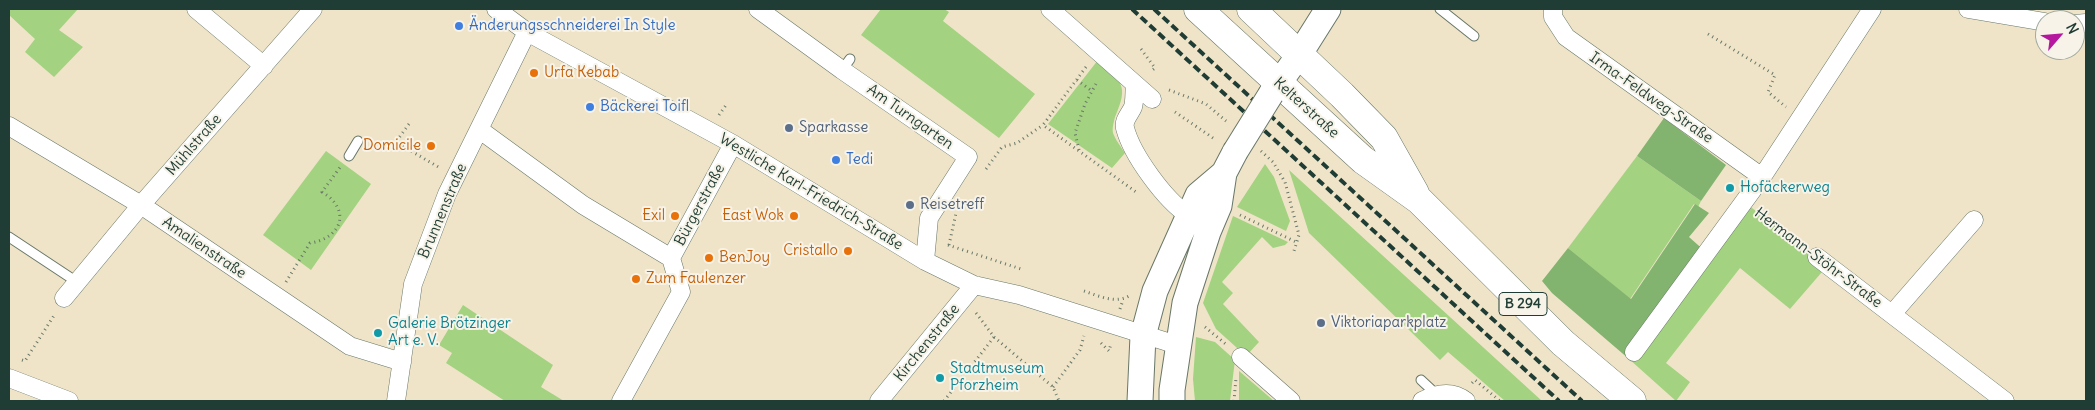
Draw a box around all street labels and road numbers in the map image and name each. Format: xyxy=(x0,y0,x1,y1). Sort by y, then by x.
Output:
street label: Irma-Feldweg-Straße xyxy=(1586,49,1716,147)
street label: Kelterstraße xyxy=(1269,74,1343,142)
street label: Am Turngarten xyxy=(863,81,957,153)
street label: Mühlstraße xyxy=(162,111,226,179)
street label: Westliche Karl-Friedrich-Straße xyxy=(716,130,906,254)
street label: Brunnenstraße xyxy=(415,161,471,261)
street label: Bürgerstraße xyxy=(671,161,729,249)
street label: Hermann-Stöhr-Straße xyxy=(1751,204,1885,312)
street label: Amalienstraße xyxy=(159,213,249,283)
road number: B 294 xyxy=(1499,292,1547,316)
street label: Kirchenstraße xyxy=(890,301,964,385)

